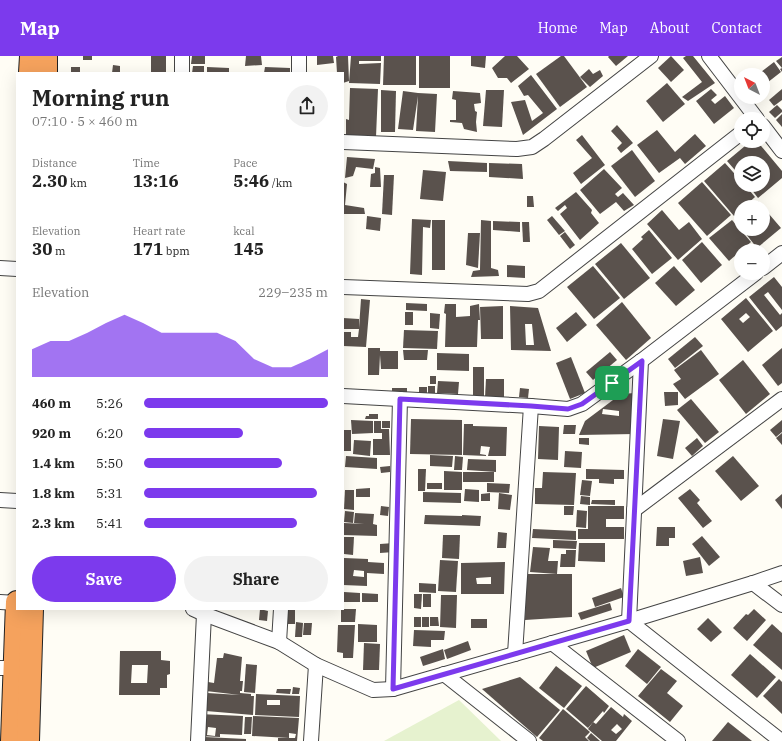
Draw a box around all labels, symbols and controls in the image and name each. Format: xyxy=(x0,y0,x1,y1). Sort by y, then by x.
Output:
text: Map xyxy=(20,16,60,40)
text: Home xyxy=(538,19,577,37)
text: Map xyxy=(599,19,628,37)
text: About xyxy=(650,19,689,37)
text: Contact xyxy=(711,19,762,37)
north arrow xyxy=(734,68,770,104)
map controls xyxy=(734,68,770,280)
text: Morning run xyxy=(32,83,170,112)
button: share xyxy=(286,85,328,127)
button: locate xyxy=(734,112,770,148)
text: 07:10 · 5 × 460 m xyxy=(32,113,138,130)
text: Distance xyxy=(32,156,77,170)
text: Time xyxy=(133,156,160,170)
text: Pace xyxy=(233,156,258,170)
button: layers xyxy=(734,156,770,192)
text: 2.30 xyxy=(32,170,67,192)
text: 13:16 xyxy=(133,170,179,192)
text: 5:46 xyxy=(233,170,269,192)
text: km xyxy=(67,176,87,190)
text: /km xyxy=(269,176,293,190)
button: + xyxy=(734,200,770,236)
text: Elevation xyxy=(32,224,80,238)
text: Heart rate xyxy=(133,224,185,238)
text: kcal xyxy=(233,224,255,238)
text: 30 xyxy=(32,238,52,260)
text: 171 xyxy=(133,238,163,260)
text: 145 xyxy=(233,238,264,260)
text: m xyxy=(52,244,65,258)
text: bpm xyxy=(163,244,190,258)
button: − xyxy=(734,244,770,280)
text: Elevation xyxy=(32,284,89,301)
text: 229–235 m xyxy=(258,284,328,301)
pin xyxy=(595,366,629,400)
icon: arrive xyxy=(601,372,623,394)
text: 460 m xyxy=(32,395,71,412)
text: 5:26 xyxy=(96,395,123,412)
text: 920 m xyxy=(32,425,71,442)
text: 6:20 xyxy=(96,425,123,442)
text: 1.4 km xyxy=(32,455,75,472)
text: 5:50 xyxy=(96,455,123,472)
text: 1.8 km xyxy=(32,485,75,502)
text: 5:31 xyxy=(96,485,123,502)
text: 2.3 km xyxy=(32,515,75,532)
text: 5:41 xyxy=(96,515,123,532)
button: Save xyxy=(32,556,176,602)
button: Share xyxy=(184,556,328,602)

